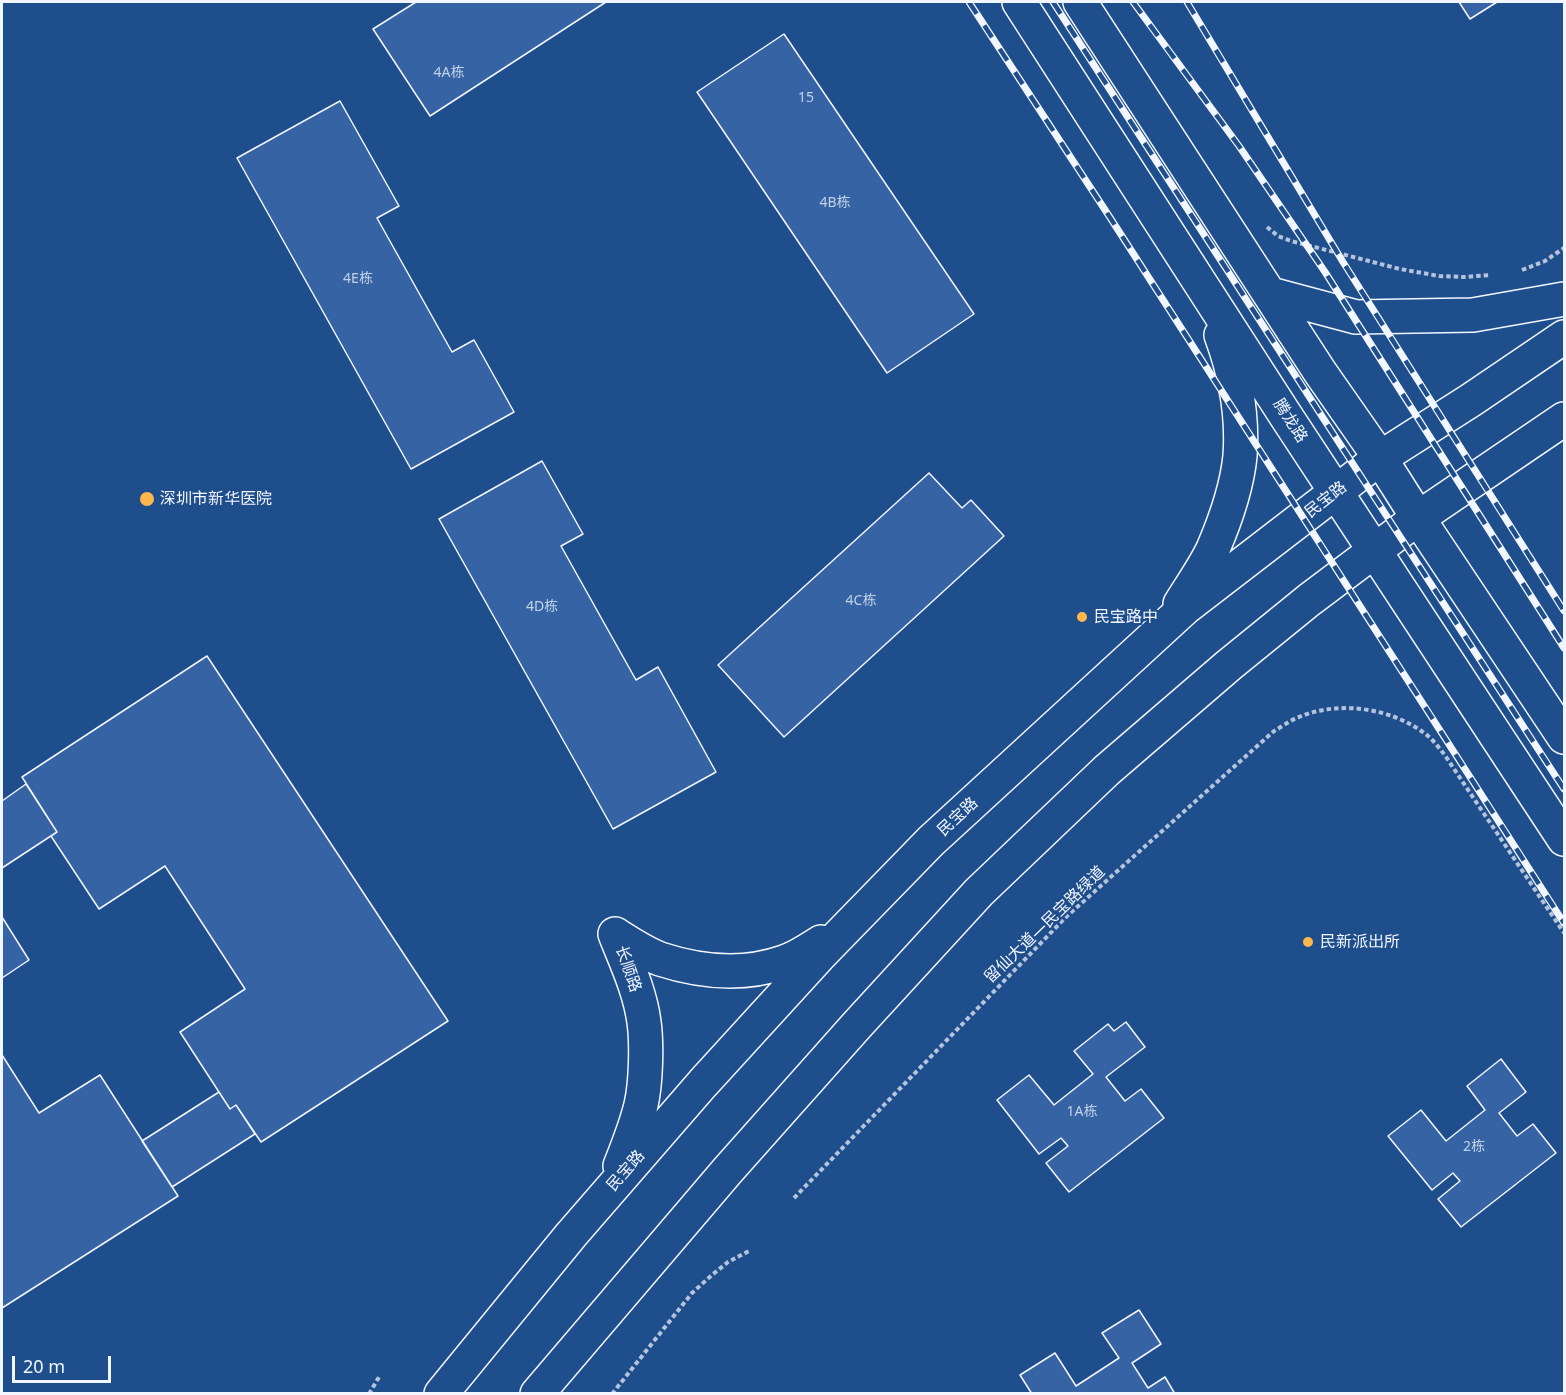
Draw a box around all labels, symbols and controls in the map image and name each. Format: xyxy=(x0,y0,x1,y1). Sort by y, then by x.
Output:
house number: 4A栋 xyxy=(434,65,464,81)
house number: 15 xyxy=(798,90,814,106)
house number: 4B栋 xyxy=(819,195,851,211)
house number: 4E栋 xyxy=(343,271,373,287)
street label: 腾龙路 xyxy=(1269,396,1311,446)
street label: 民宝路 xyxy=(1301,478,1351,522)
place label: 深圳市新华医院 xyxy=(160,489,272,509)
marker: 深圳市新华医院 xyxy=(138,490,156,508)
house number: 4C栋 xyxy=(846,593,876,609)
house number: 4D栋 xyxy=(526,599,558,615)
place label: 民宝路中 xyxy=(1094,607,1158,627)
marker: 民宝路中 xyxy=(1075,610,1089,624)
street label: 民宝路 xyxy=(934,794,982,840)
street label: 留仙大道—民宝路绿道 xyxy=(981,863,1109,987)
place label: 民新派出所 xyxy=(1320,932,1400,952)
marker: 民新派出所 xyxy=(1301,935,1315,949)
street label: 长顺路 xyxy=(611,943,645,995)
house number: 1A栋 xyxy=(1067,1104,1097,1120)
house number: 2栋 xyxy=(1463,1139,1485,1155)
street label: 民宝路 xyxy=(603,1147,649,1195)
scale bar xyxy=(15,1344,114,1382)
text: 20 m xyxy=(23,1354,65,1378)

